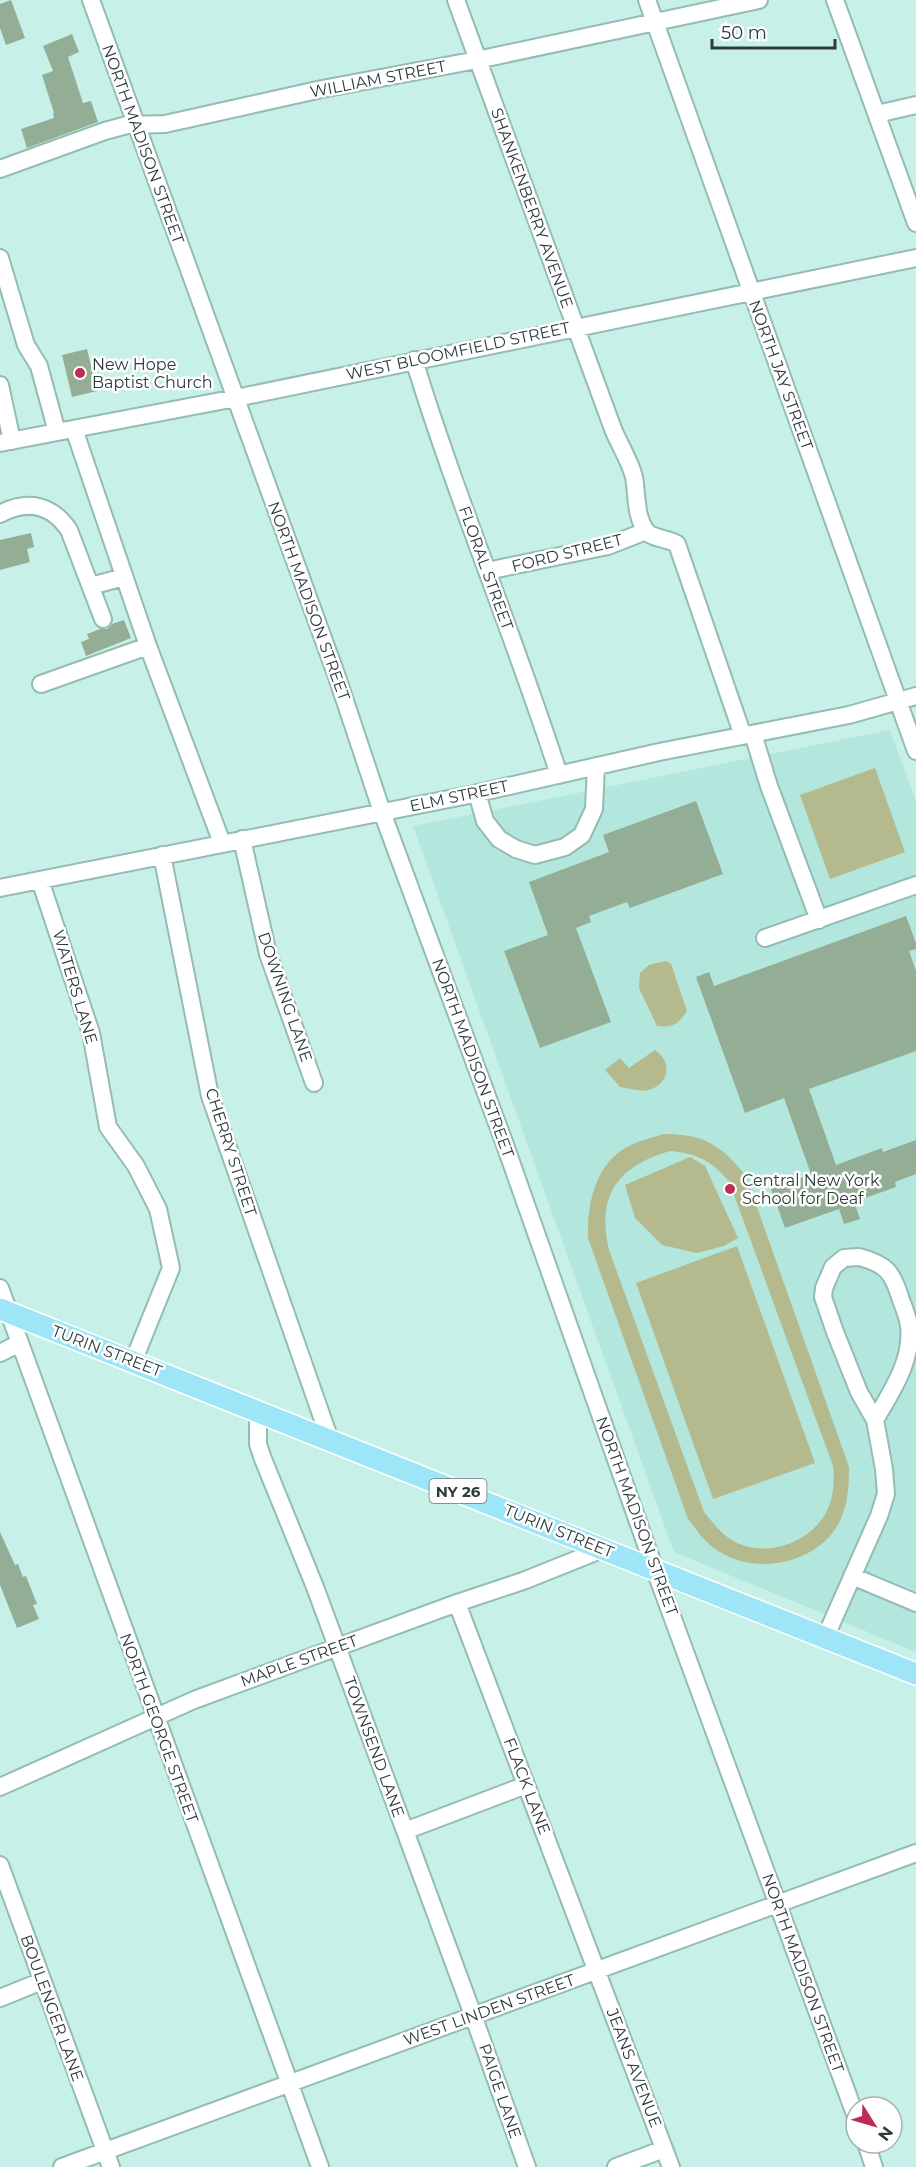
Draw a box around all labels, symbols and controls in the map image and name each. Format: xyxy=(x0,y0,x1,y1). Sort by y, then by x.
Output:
scale bar xyxy=(712,12,835,50)
text: 50 m xyxy=(721,22,767,44)
street label: NORTH MADISON STREET xyxy=(98,42,188,247)
street label: WILLIAM STREET xyxy=(308,56,448,101)
street label: SHANKENBERRY AVENUE xyxy=(487,105,577,311)
street label: NORTH JAY STREET xyxy=(745,297,817,453)
street label: WEST BLOOMFIELD STREET xyxy=(344,318,572,384)
place label: New Hope Baptist Church xyxy=(92,355,212,392)
marker: New Hope Baptist Church xyxy=(73,366,87,380)
street label: NORTH MADISON STREET xyxy=(264,499,354,704)
street label: FLORAL STREET xyxy=(455,503,518,633)
street label: FORD STREET xyxy=(510,530,625,576)
street label: ELM STREET xyxy=(408,776,511,816)
street label: WATERS LANE xyxy=(49,928,101,1046)
street label: DOWNING LANE xyxy=(254,930,316,1064)
street label: NORTH MADISON STREET xyxy=(428,956,518,1161)
street label: CHERRY STREET xyxy=(201,1086,261,1219)
place label: Central New York School for Deaf xyxy=(742,1171,880,1208)
marker: Central New York School for Deaf xyxy=(723,1182,737,1196)
street label: TURIN STREET xyxy=(49,1321,165,1381)
street label: NORTH MADISON STREET xyxy=(592,1414,682,1619)
road number: NY 26 xyxy=(430,1479,486,1503)
street label: TURIN STREET xyxy=(502,1500,617,1562)
street label: NORTH GEORGE STREET xyxy=(116,1631,202,1826)
street label: MAPLE STREET xyxy=(238,1631,361,1691)
street label: TOWNSEND LANE xyxy=(340,1674,408,1820)
street label: FLACK LANE xyxy=(500,1735,554,1837)
street label: NORTH MADISON STREET xyxy=(758,1871,848,2076)
street label: BOULENGER LANE xyxy=(17,1932,87,2084)
street label: WEST LINDEN STREET xyxy=(401,1970,578,2050)
street label: JEANS AVENUE xyxy=(602,2005,665,2130)
street label: PAIGE LANE xyxy=(475,2041,525,2141)
north arrow xyxy=(844,2095,904,2155)
text: N xyxy=(874,2123,897,2145)

